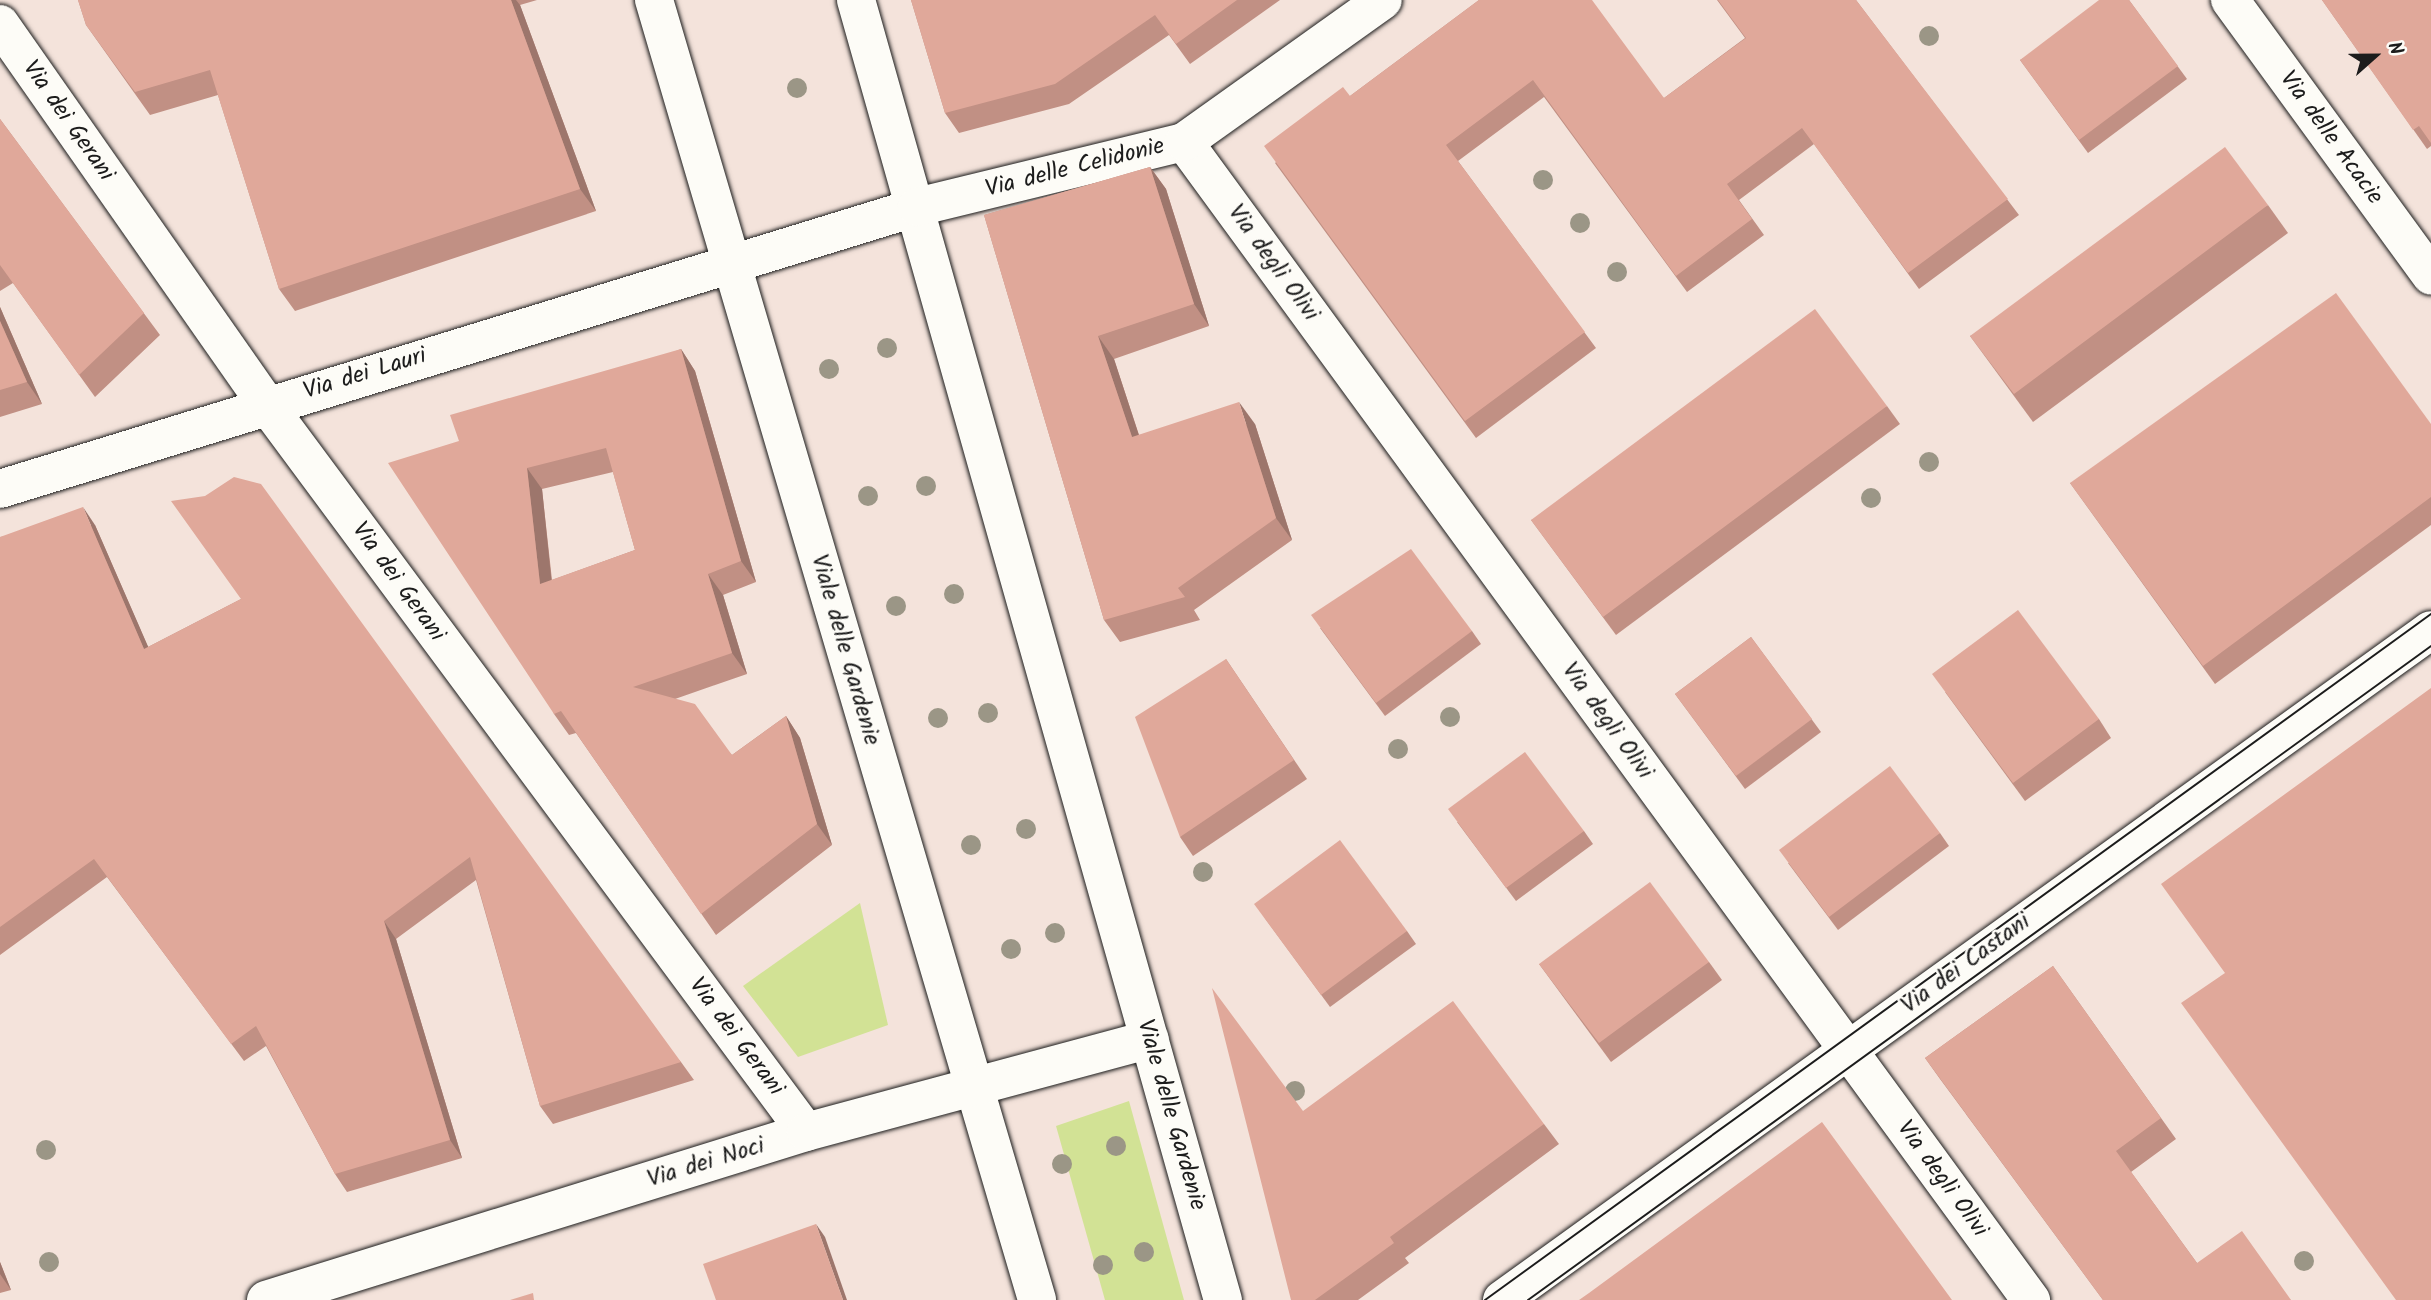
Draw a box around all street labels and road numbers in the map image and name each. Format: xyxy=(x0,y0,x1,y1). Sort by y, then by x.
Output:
street label: Via dei Gerani xyxy=(16,55,120,187)
street label: Via delle Acacie xyxy=(2273,66,2389,210)
street label: Via delle Celidonie xyxy=(983,132,1167,204)
street label: Via degli Olivi xyxy=(1221,199,1325,327)
street label: Via dei Lauri xyxy=(300,342,430,406)
street label: Via dei Gerani xyxy=(345,517,451,647)
street label: Viale delle Gardenie xyxy=(804,551,886,749)
street label: Via degli Olivi xyxy=(1555,657,1659,785)
street label: Via dei Castani xyxy=(1896,908,2036,1020)
street label: Via dei Gerani xyxy=(682,972,790,1102)
street label: Viale delle Gardenie xyxy=(1130,1016,1212,1214)
street label: Via degli Olivi xyxy=(1890,1115,1994,1243)
street label: Via dei Noci xyxy=(644,1132,768,1194)

